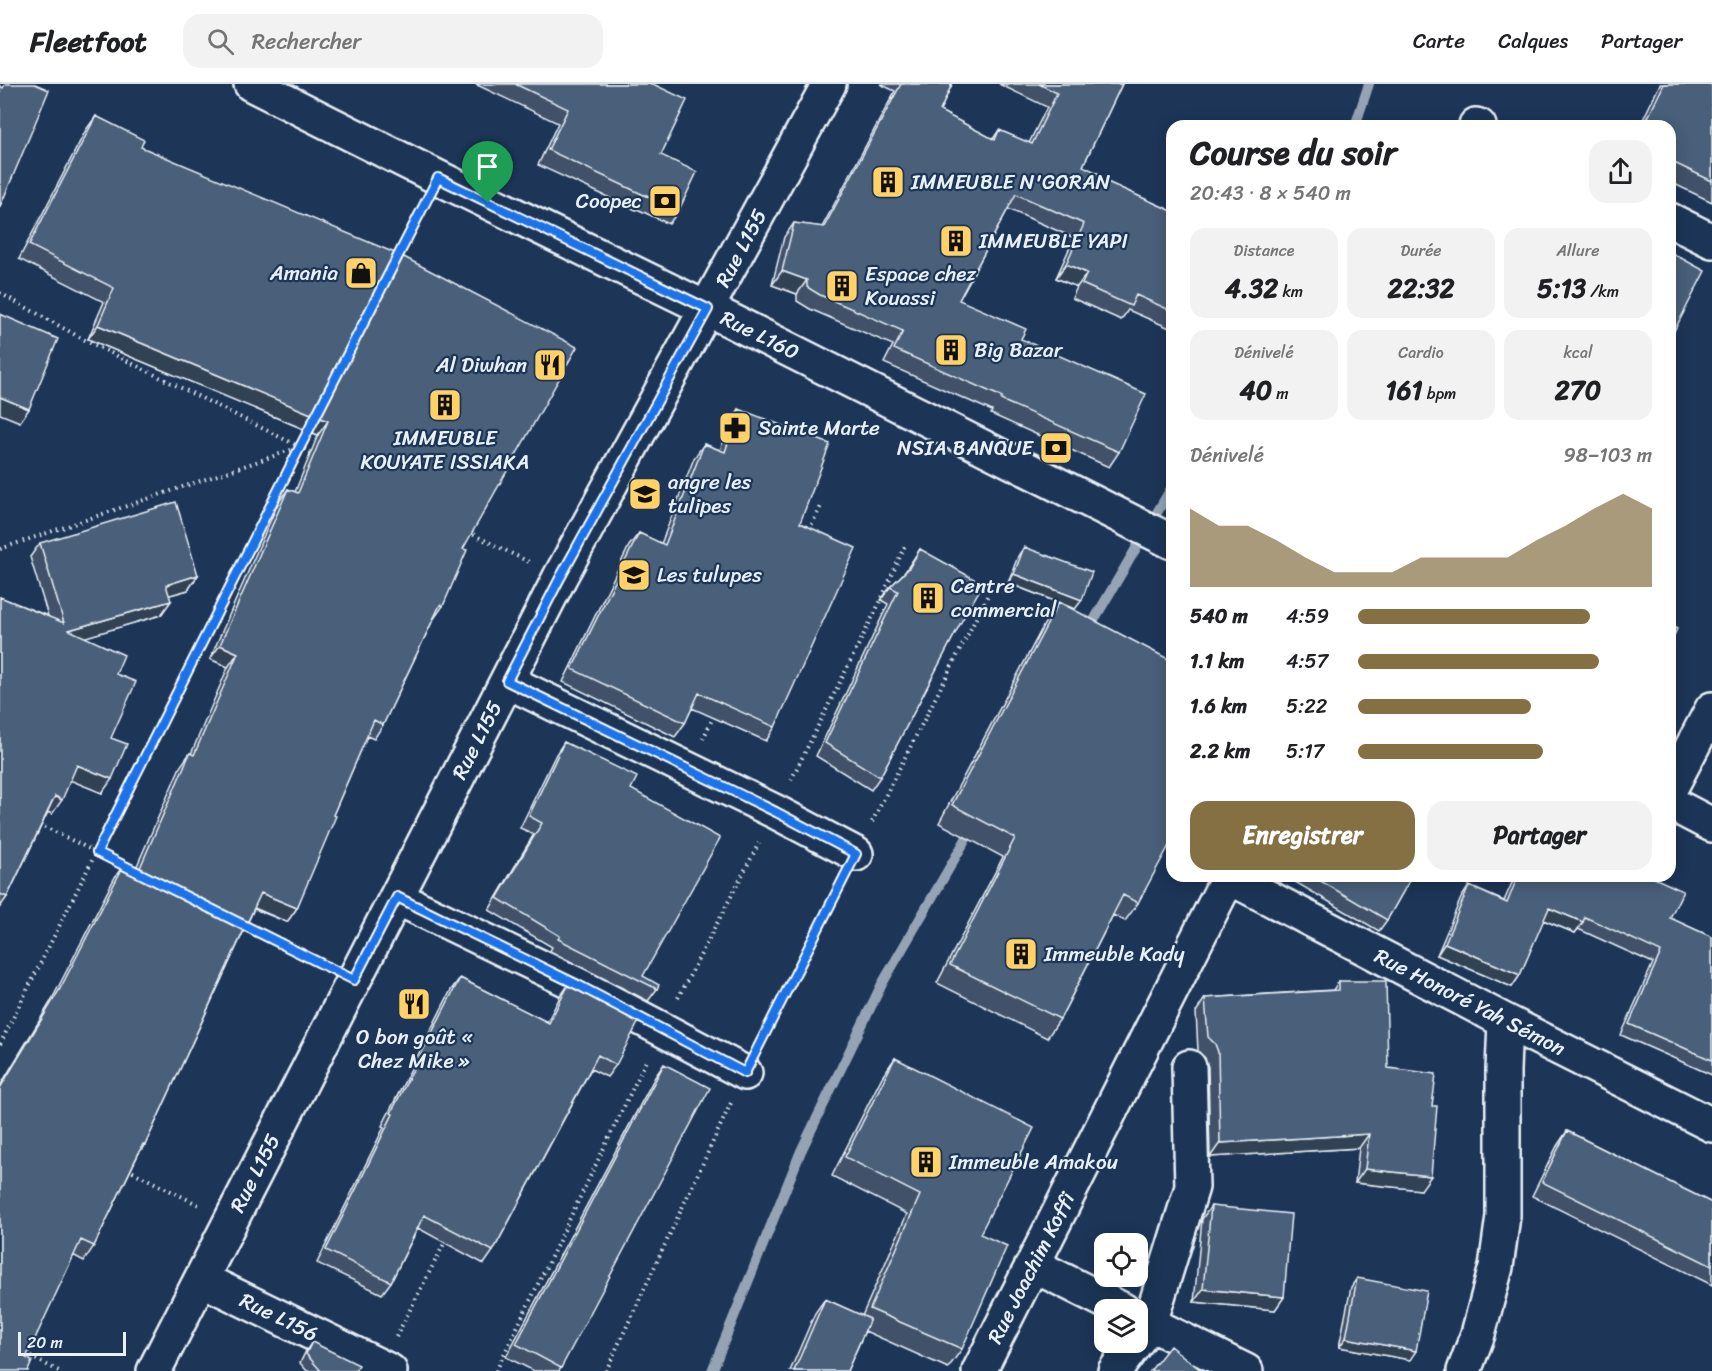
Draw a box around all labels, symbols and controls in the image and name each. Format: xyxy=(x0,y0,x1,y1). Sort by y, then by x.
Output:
search box xyxy=(183,14,603,68)
text: Fleetfoot xyxy=(30,17,147,66)
text: Rechercher xyxy=(252,22,361,61)
text: Carte xyxy=(1413,22,1465,60)
text: Calques xyxy=(1498,22,1568,60)
text: Partager xyxy=(1601,22,1682,60)
icon: search xyxy=(204,25,237,58)
text: Course du soir xyxy=(1190,124,1396,182)
button: share xyxy=(1589,140,1652,203)
pin xyxy=(462,141,513,203)
icon: arrive xyxy=(471,150,504,183)
place label: IMMEUBLE N'GORAN xyxy=(910,163,1110,201)
building icon: IMMEUBLE N'GORAN xyxy=(870,164,906,200)
text: 20:43 · 8 × 540 m xyxy=(1190,176,1351,211)
place label: Coopec xyxy=(576,182,642,220)
bank icon: Coopec xyxy=(647,183,683,219)
street label: Rue L155 xyxy=(704,202,778,294)
place label: IMMEUBLE YAPI xyxy=(978,222,1128,260)
building icon: IMMEUBLE YAPI xyxy=(938,223,974,259)
text: Distance xyxy=(1234,236,1294,265)
text: Durée xyxy=(1400,236,1442,265)
text: Allure xyxy=(1557,236,1599,265)
place label: Amania xyxy=(269,254,338,292)
shop icon: Amania xyxy=(343,255,379,291)
place label: Espace chez Kouassi xyxy=(865,255,976,317)
text: 4.32 xyxy=(1225,265,1278,311)
text: 22:32 xyxy=(1387,265,1455,311)
text: 5:13 xyxy=(1537,265,1586,311)
building icon: Espace chez Kouassi xyxy=(824,268,860,304)
text: km xyxy=(1278,277,1303,306)
text: /km xyxy=(1586,277,1619,306)
street label: Rue L160 xyxy=(714,299,806,371)
place label: Big Bazar xyxy=(974,331,1064,369)
building icon: Big Bazar xyxy=(933,332,969,368)
text: Dénivelé xyxy=(1234,338,1294,367)
text: Cardio xyxy=(1398,338,1444,367)
text: kcal xyxy=(1563,338,1593,367)
place label: Al Diwhan xyxy=(435,346,527,384)
restaurant icon: Al Diwhan xyxy=(532,347,568,383)
text: 40 xyxy=(1239,367,1272,413)
text: 161 xyxy=(1386,367,1423,413)
text: 270 xyxy=(1555,367,1601,413)
text: m xyxy=(1272,379,1289,408)
text: bpm xyxy=(1423,379,1456,408)
building icon: IMMEUBLE KOUYATE ISSIAKA xyxy=(427,387,463,423)
place label: Sainte Marte xyxy=(758,409,880,447)
pharmacy icon: Sainte Marte xyxy=(717,410,753,446)
place label: IMMEUBLE KOUYATE ISSIAKA xyxy=(361,419,529,481)
place label: NSIA BANQUE xyxy=(897,429,1034,467)
bank icon: NSIA BANQUE xyxy=(1038,430,1074,466)
text: Dénivelé xyxy=(1190,438,1264,473)
text: 98–103 m xyxy=(1564,438,1652,473)
place label: angre les tulipes xyxy=(668,463,751,525)
school or university icon: angre les tulipes xyxy=(627,476,663,512)
place label: Les tulupes xyxy=(657,556,762,594)
school or university icon: Les tulupes xyxy=(616,557,652,593)
place label: Centre commercial xyxy=(951,567,1058,629)
building icon: Centre commercial xyxy=(910,580,946,616)
text: 540 m xyxy=(1190,599,1248,634)
text: 4:59 xyxy=(1286,599,1329,634)
text: 1.1 km xyxy=(1190,644,1244,679)
text: 4:57 xyxy=(1286,644,1328,679)
text: 1.6 km xyxy=(1190,689,1247,724)
text: 5:22 xyxy=(1286,689,1327,724)
street label: Rue L155 xyxy=(441,694,513,786)
text: 2.2 km xyxy=(1190,734,1250,769)
text: 5:17 xyxy=(1286,734,1324,769)
button: Enregistrer xyxy=(1190,801,1415,870)
button: Partager xyxy=(1427,801,1652,870)
place label: Immeuble Kady xyxy=(1043,935,1185,973)
building icon: Immeuble Kady xyxy=(1003,936,1039,972)
street label: Rue Honoré Yah Sémon xyxy=(1368,937,1572,1067)
restaurant icon: O bon goût « Chez Mike » xyxy=(396,986,432,1022)
place label: O bon goût « Chez Mike » xyxy=(356,1018,473,1080)
street label: Rue L155 xyxy=(219,1127,291,1219)
place label: Immeuble Amakou xyxy=(948,1143,1118,1181)
building icon: Immeuble Amakou xyxy=(908,1144,944,1180)
street label: Rue Joachim Koffi xyxy=(976,1185,1086,1351)
map controls xyxy=(1094,1233,1148,1353)
button: locate xyxy=(1094,1233,1148,1287)
street label: Rue L156 xyxy=(233,1282,325,1352)
button: layers xyxy=(1094,1299,1148,1353)
text: 20 m xyxy=(27,1328,63,1357)
scale bar xyxy=(18,1329,126,1356)

